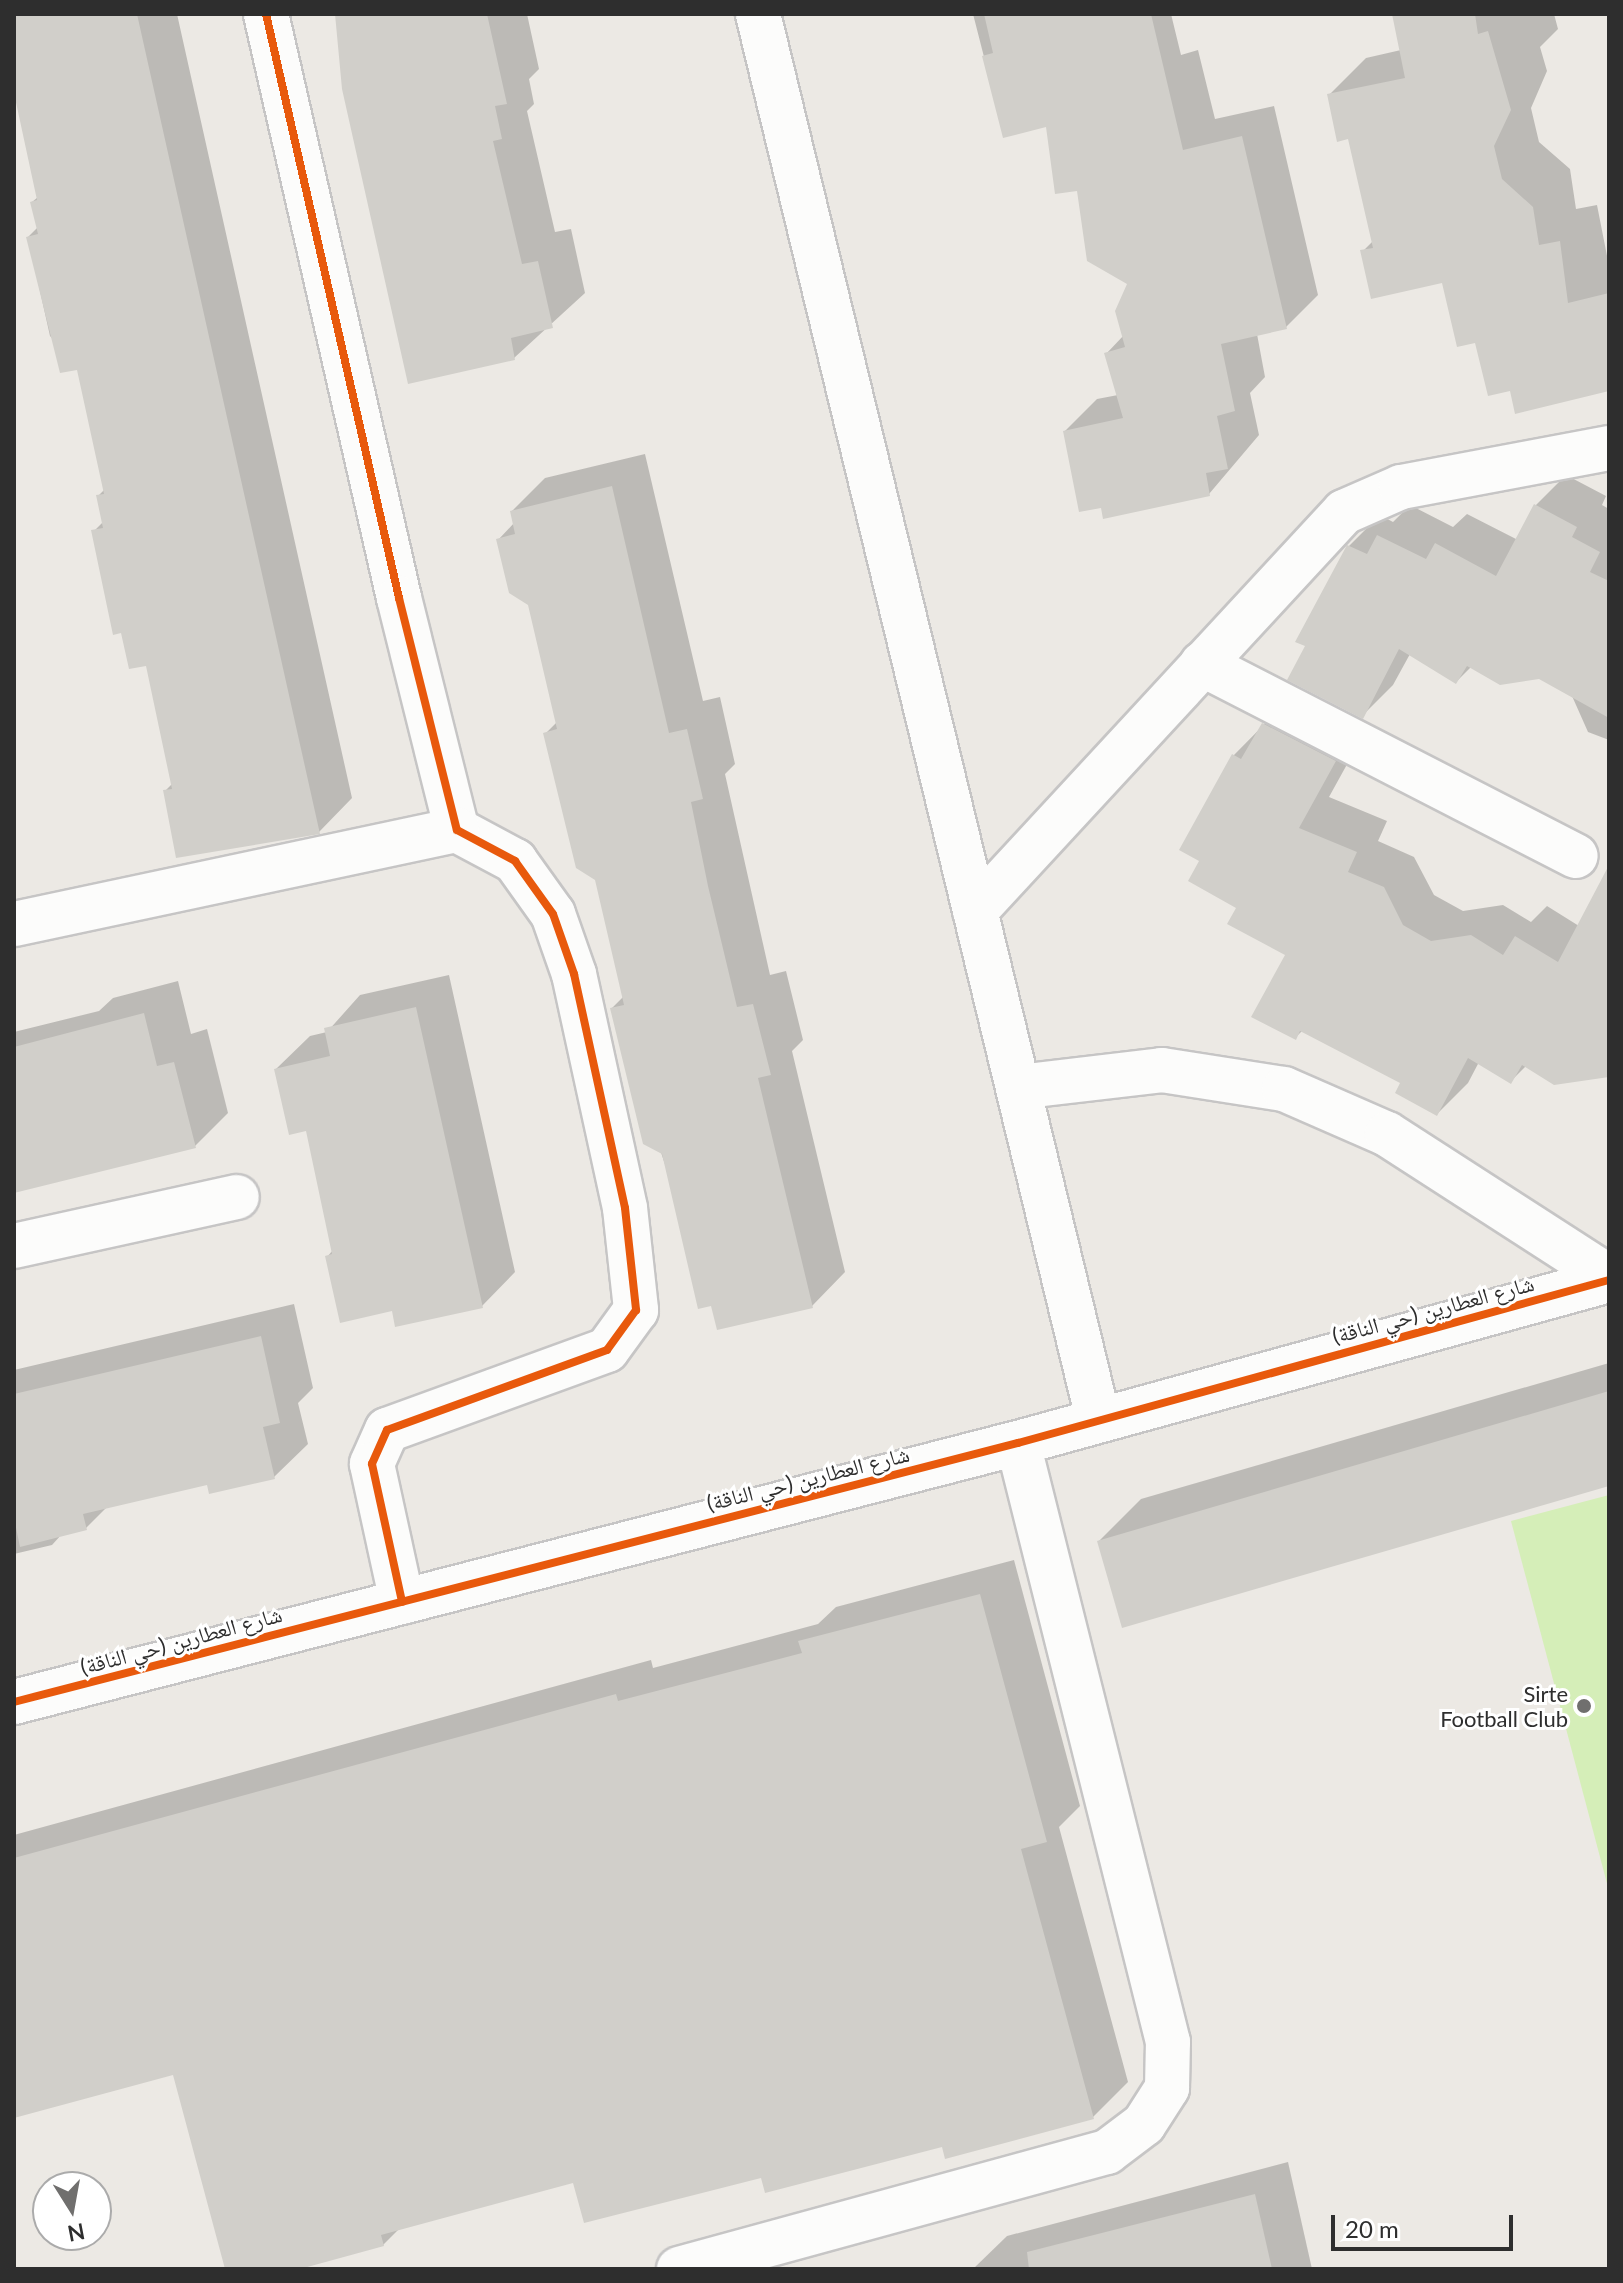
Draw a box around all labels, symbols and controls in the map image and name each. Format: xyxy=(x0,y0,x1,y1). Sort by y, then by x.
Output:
street label: شارع العطارين (حي الناقة) xyxy=(1329,1269,1537,1349)
street label: شارع العطارين (حي الناقة) xyxy=(704,1440,912,1516)
street label: شارع العطارين (حي الناقة) xyxy=(77,1600,285,1680)
place label: Sirte Football Club xyxy=(1440,1680,1568,1732)
marker: Sirte Football Club xyxy=(1575,1697,1593,1715)
north arrow xyxy=(32,2171,112,2251)
scale bar xyxy=(1335,2199,1517,2249)
text: 20 m xyxy=(1345,2214,1399,2243)
text: N xyxy=(65,2218,87,2248)

